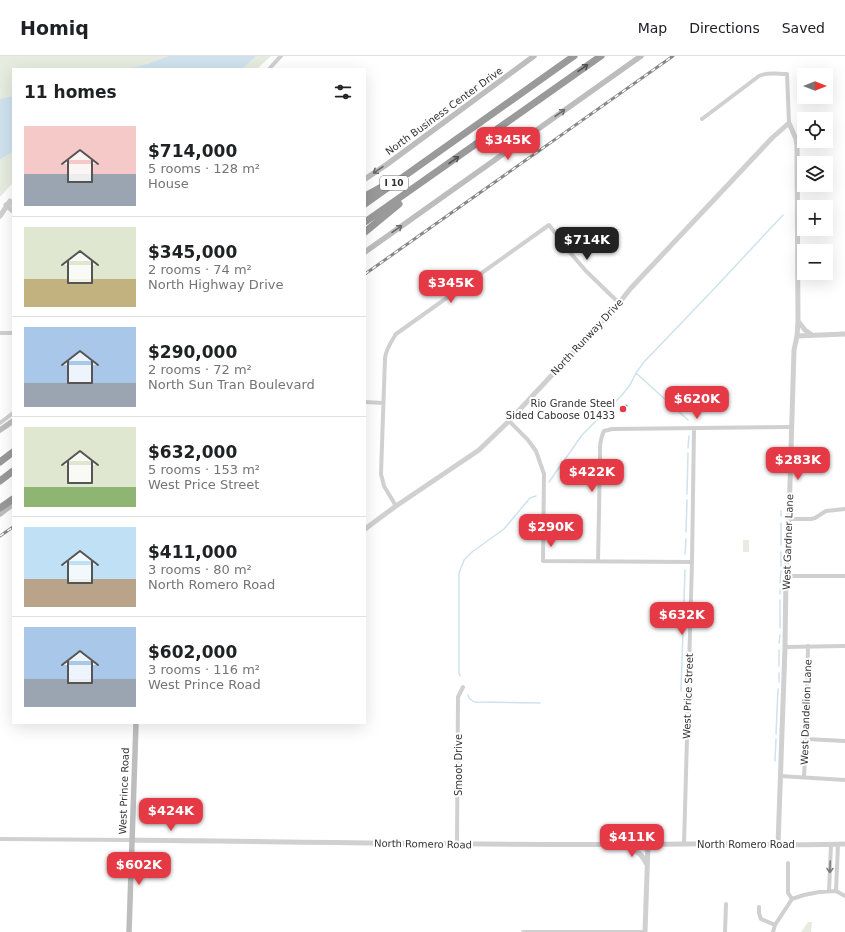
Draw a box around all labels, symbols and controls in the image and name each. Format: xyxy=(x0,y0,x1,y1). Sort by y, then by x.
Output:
text: Homiq xyxy=(20,17,89,39)
text: Map xyxy=(638,20,667,36)
text: Directions xyxy=(689,20,760,36)
text: Saved xyxy=(782,20,825,36)
one-way arrow xyxy=(577,64,588,72)
street label: North Business Center Drive xyxy=(383,65,505,157)
north arrow xyxy=(797,68,833,104)
map controls xyxy=(797,68,833,280)
icon: filters xyxy=(332,81,354,103)
text: 11 homes xyxy=(24,82,117,102)
one-way arrow xyxy=(554,109,565,118)
button: locate xyxy=(797,112,833,148)
pin: $345K xyxy=(480,127,536,161)
text: $345K xyxy=(485,132,531,147)
text: $714,000 xyxy=(148,141,237,161)
icon: home xyxy=(56,142,104,190)
one-way arrow xyxy=(449,156,460,164)
button: layers xyxy=(797,156,833,192)
text: 5 rooms · 128 m² xyxy=(148,161,260,176)
one-way arrow xyxy=(373,166,384,174)
text: House xyxy=(148,176,189,191)
road number: I 10 xyxy=(380,176,408,190)
button: + xyxy=(797,200,833,236)
one-way arrow xyxy=(391,225,402,233)
pin: $714K xyxy=(559,227,615,261)
text: $714K xyxy=(564,232,610,247)
text: $345,000 xyxy=(148,242,237,262)
icon: home xyxy=(56,243,104,291)
button: − xyxy=(797,244,833,280)
text: 2 rooms · 74 m² xyxy=(148,262,252,277)
pin: $345K xyxy=(423,270,479,304)
text: $345K xyxy=(428,275,474,290)
text: North Highway Drive xyxy=(148,277,283,292)
street label: North Runway Drive xyxy=(549,297,625,377)
text: $290,000 xyxy=(148,342,237,362)
icon: home xyxy=(56,343,104,391)
text: 2 rooms · 72 m² xyxy=(148,362,252,377)
text: North Sun Tran Boulevard xyxy=(148,377,315,392)
pin: $620K xyxy=(669,386,725,420)
text: $620K xyxy=(674,391,720,406)
place label: Rio Grande Steel Sided Caboose 01433 xyxy=(506,398,615,421)
marker: Rio Grande Steel Sided Caboose 01433 xyxy=(618,404,628,414)
text: $632,000 xyxy=(148,442,237,462)
icon: home xyxy=(56,443,104,491)
pin: $283K xyxy=(770,447,826,481)
text: $283K xyxy=(775,452,821,467)
pin: $422K xyxy=(564,459,620,493)
text: 5 rooms · 153 m² xyxy=(148,462,260,477)
text: $422K xyxy=(569,464,615,479)
text: West Price Street xyxy=(148,477,259,492)
street label: West Gardner Lane xyxy=(781,494,795,590)
pin: $290K xyxy=(523,514,579,548)
text: $290K xyxy=(528,519,574,534)
text: $411,000 xyxy=(148,542,237,562)
icon: home xyxy=(56,543,104,591)
text: 3 rooms · 80 m² xyxy=(148,562,252,577)
text: North Romero Road xyxy=(148,577,275,592)
pin: $632K xyxy=(654,602,710,636)
text: $632K xyxy=(659,607,705,622)
text: $602,000 xyxy=(148,642,237,662)
icon: home xyxy=(56,643,104,691)
street label: West Price Street xyxy=(681,653,695,739)
street label: West Dandelion Lane xyxy=(799,659,813,765)
text: 3 rooms · 116 m² xyxy=(148,662,260,677)
text: West Prince Road xyxy=(148,677,261,692)
street label: Smoot Drive xyxy=(453,734,464,796)
street label: West Prince Road xyxy=(117,747,131,835)
pin: $424K xyxy=(143,798,199,832)
text: $424K xyxy=(148,803,194,818)
pin: $411K xyxy=(604,824,660,858)
text: $411K xyxy=(609,829,655,844)
street label: North Romero Road xyxy=(374,838,472,850)
street label: North Romero Road xyxy=(697,839,795,850)
pin: $602K xyxy=(111,852,167,886)
text: $602K xyxy=(116,857,162,872)
one-way arrow xyxy=(826,860,834,873)

